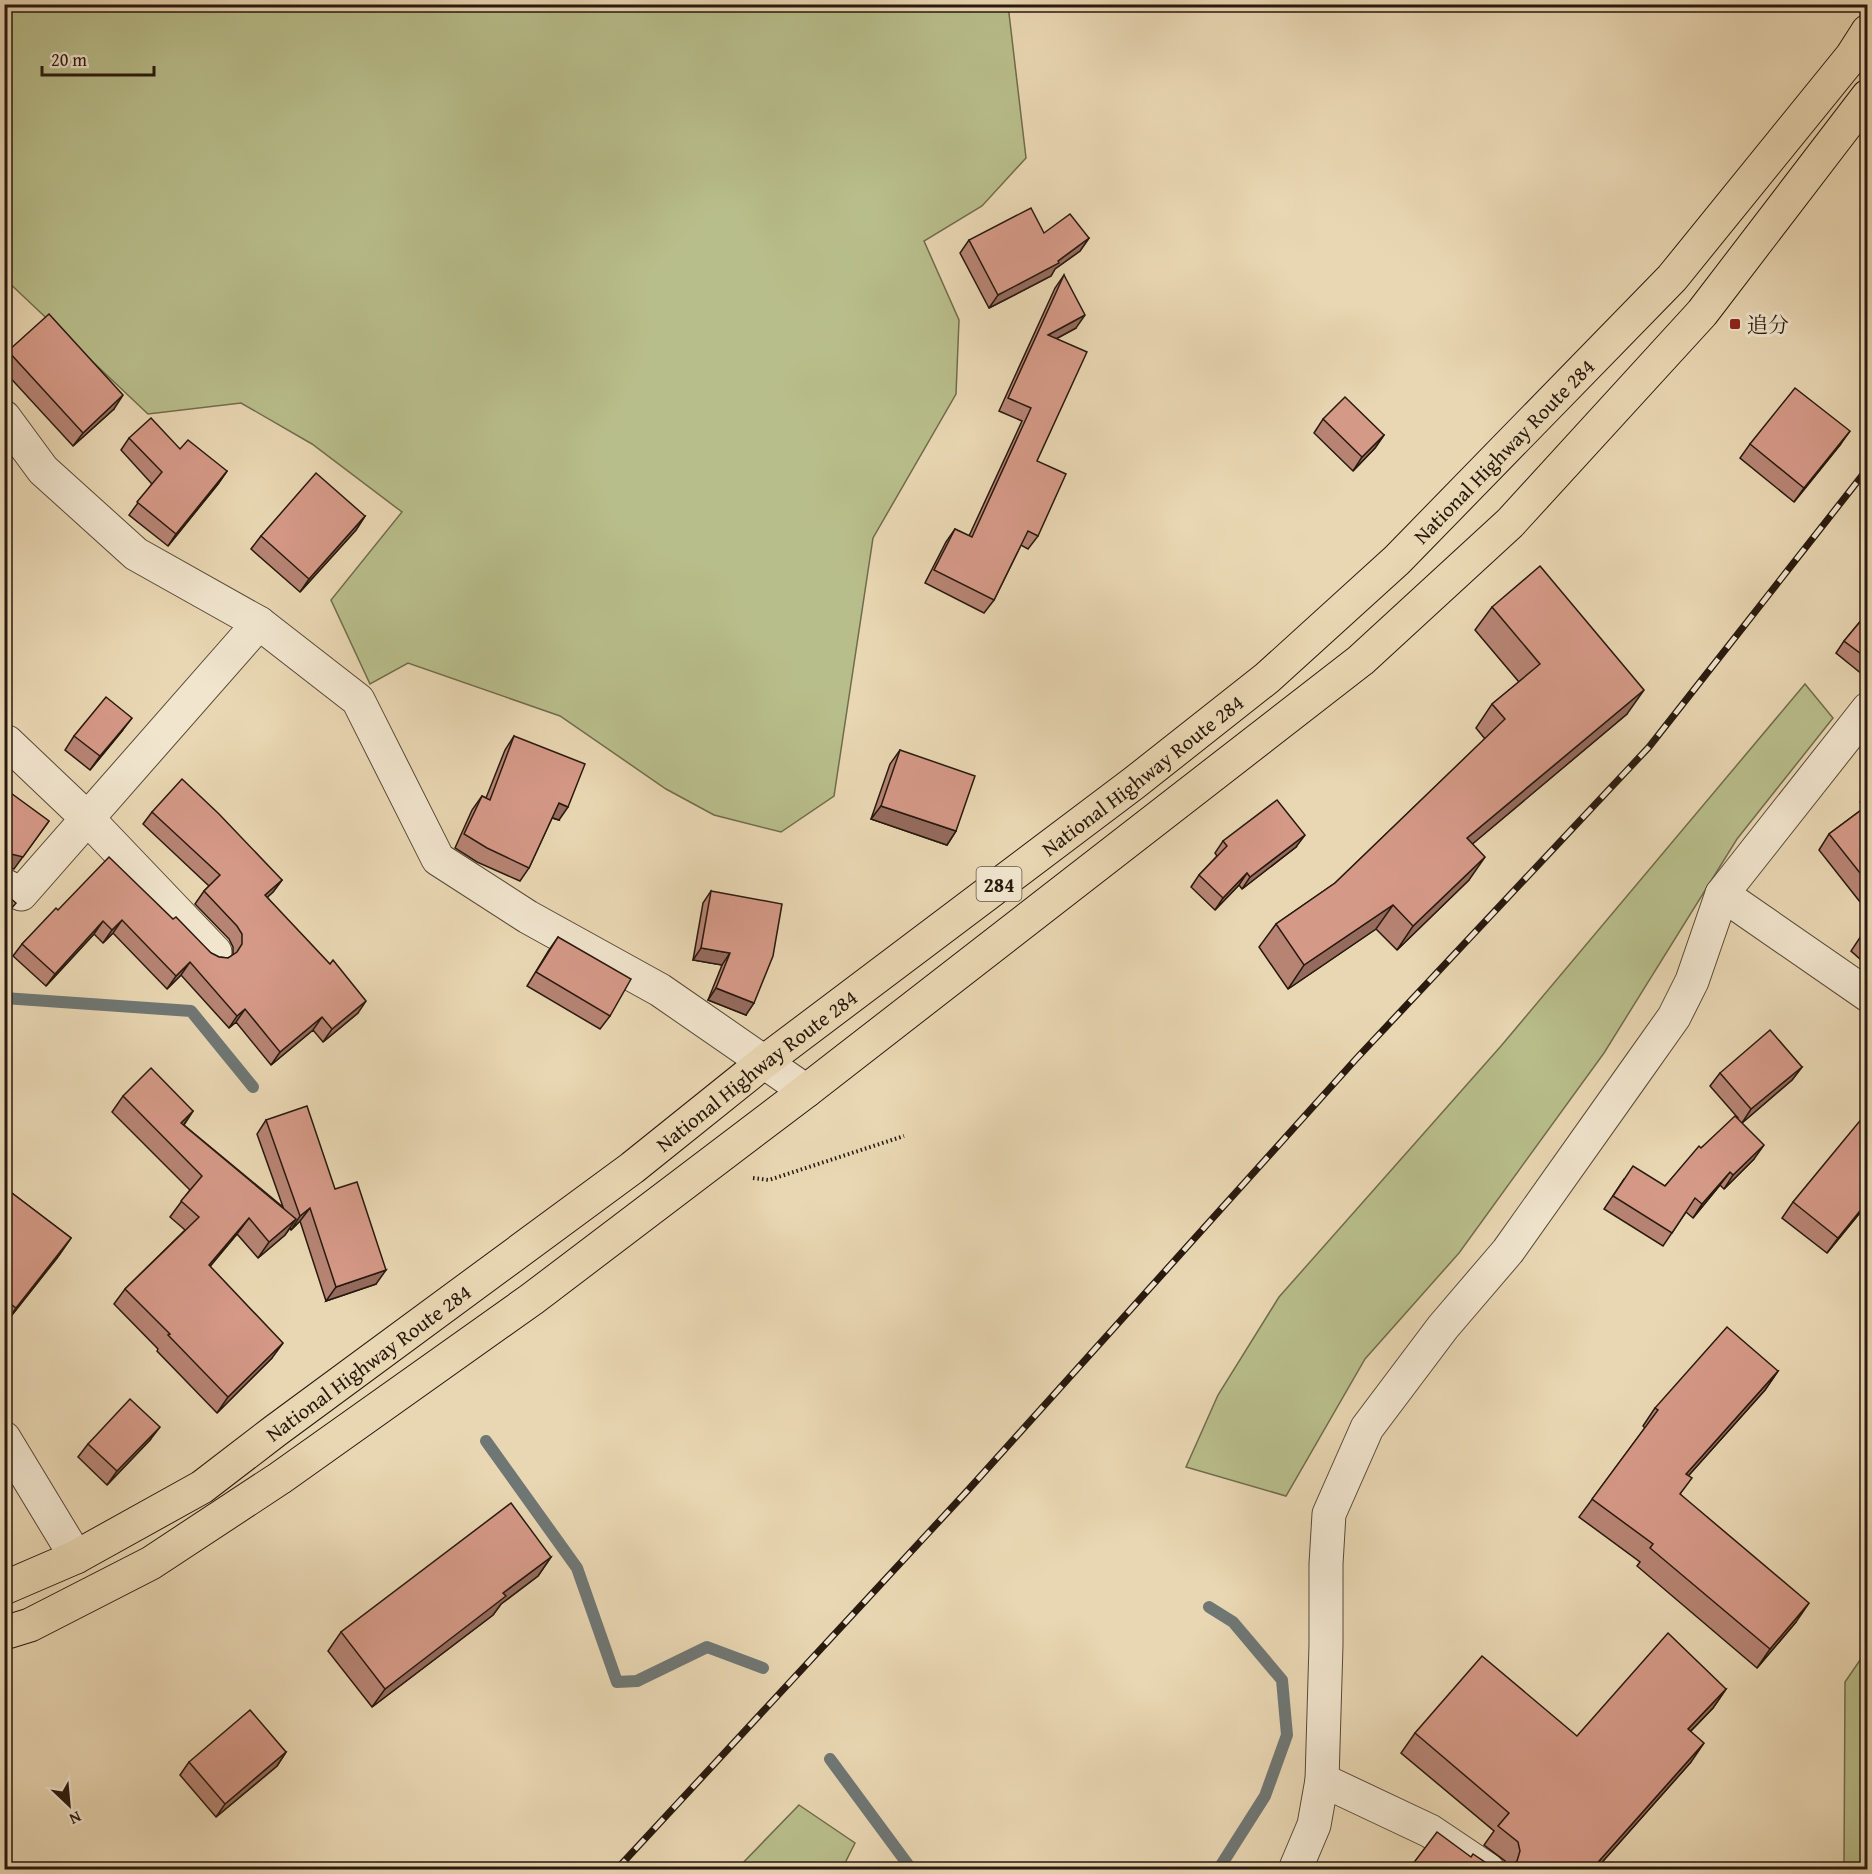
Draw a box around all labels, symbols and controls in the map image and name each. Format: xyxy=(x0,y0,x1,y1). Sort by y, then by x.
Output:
scale bar xyxy=(42,39,154,77)
text: 20 m xyxy=(51,46,87,73)
place label: 追分 xyxy=(1747,309,1789,340)
marker: 追分 xyxy=(1728,317,1742,331)
street label: National Highway Route 284 xyxy=(1406,351,1601,551)
street label: National Highway Route 284 xyxy=(1035,687,1250,863)
road number: 284 xyxy=(976,867,1022,901)
street label: National Highway Route 284 xyxy=(649,982,863,1159)
street label: National Highway Route 284 xyxy=(259,1276,477,1449)
north arrow xyxy=(39,1775,99,1835)
text: N xyxy=(65,1805,86,1832)

